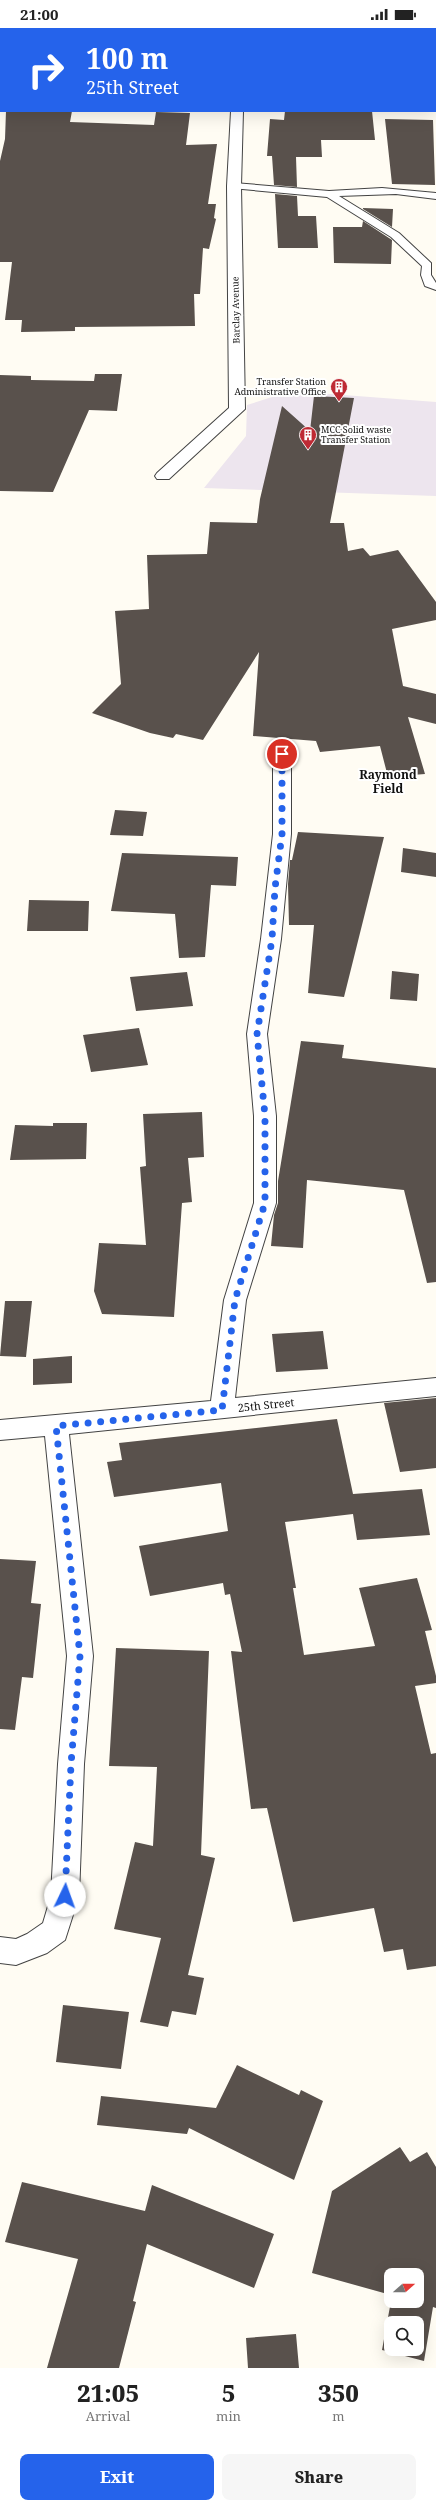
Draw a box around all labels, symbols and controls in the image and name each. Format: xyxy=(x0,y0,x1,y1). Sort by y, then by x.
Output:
text: 21:00 xyxy=(20,4,58,24)
text: 100 m xyxy=(86,39,168,77)
icon: right xyxy=(20,44,72,96)
text: 25th Street xyxy=(86,75,179,99)
street label: Barclay Avenue xyxy=(228,276,243,344)
place label: Transfer Station Administrative Office xyxy=(235,375,326,398)
building icon: Transfer Station Administrative Office xyxy=(329,377,349,402)
place label: MCC Solid waste Transfer Station xyxy=(321,423,392,446)
building icon: MCC Solid waste Transfer Station xyxy=(298,425,318,450)
pin xyxy=(265,737,299,771)
icon: arrive xyxy=(271,743,293,765)
district label: Raymond Field xyxy=(359,766,417,797)
street label: 25th Street xyxy=(237,1394,295,1415)
position arrow xyxy=(44,1875,86,1917)
north arrow xyxy=(384,2268,424,2308)
map controls xyxy=(384,2268,424,2356)
button: search xyxy=(384,2316,424,2356)
text: 21:05 xyxy=(77,2376,139,2409)
text: 5 xyxy=(222,2376,235,2409)
text: 350 xyxy=(318,2376,359,2409)
text: Arrival xyxy=(86,2407,130,2425)
text: min xyxy=(216,2407,241,2425)
text: m xyxy=(332,2407,345,2425)
button: Exit xyxy=(20,2454,214,2500)
button: Share xyxy=(222,2454,416,2500)

